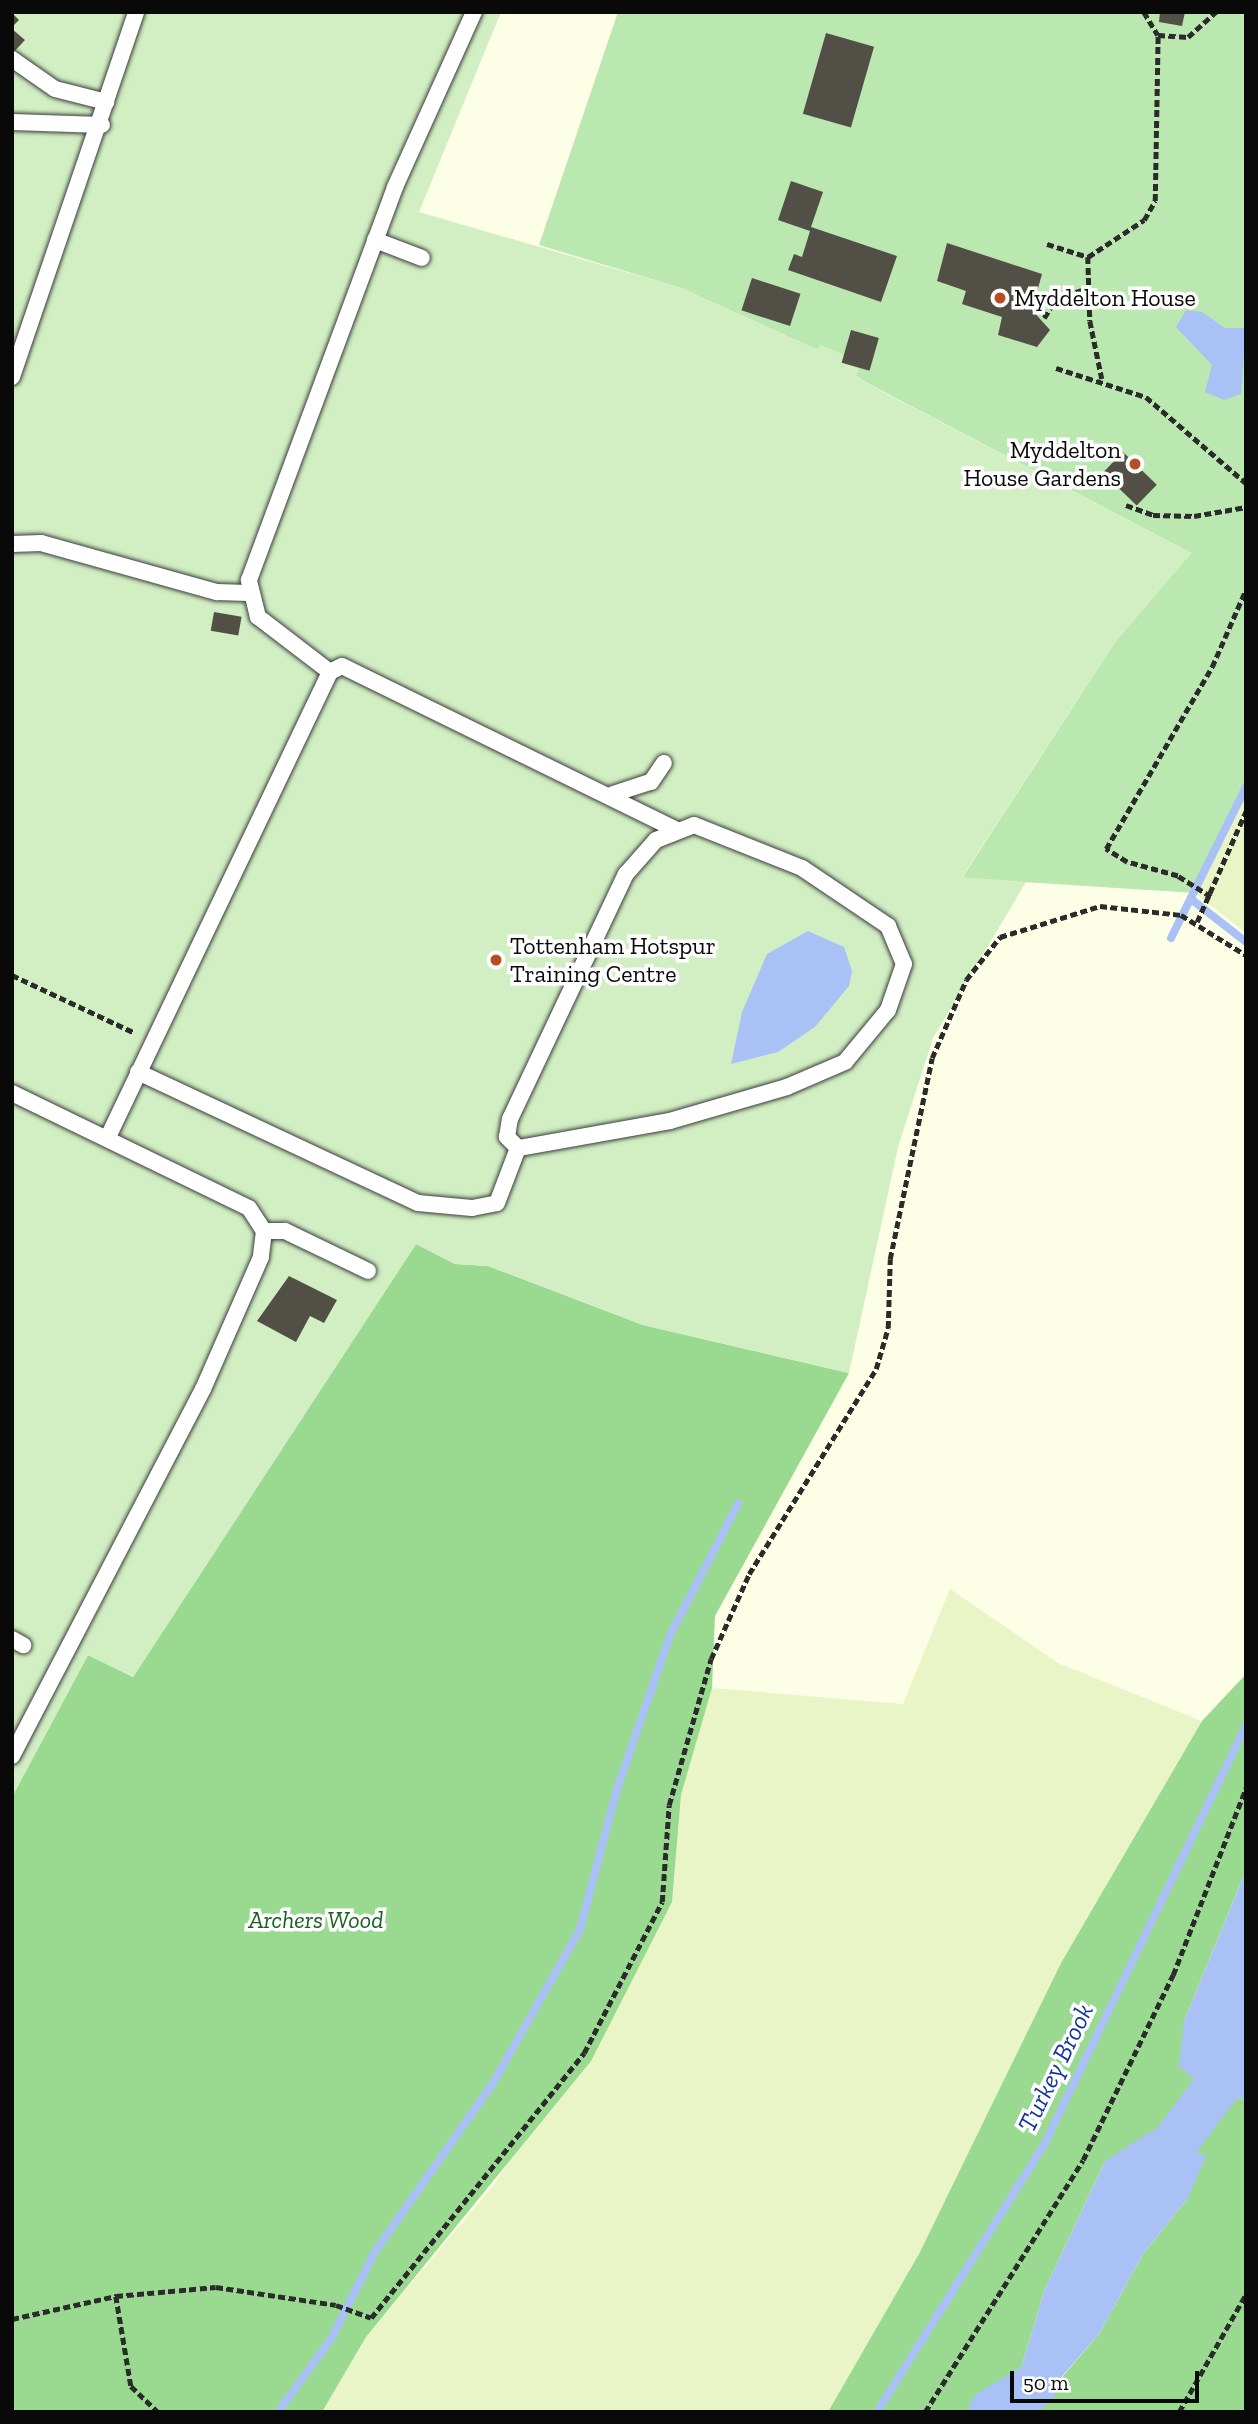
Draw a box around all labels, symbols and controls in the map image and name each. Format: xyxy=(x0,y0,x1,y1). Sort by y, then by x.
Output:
place label: Myddelton House xyxy=(1014,284,1196,312)
marker: Myddelton House xyxy=(992,290,1008,306)
place label: Myddelton House Gardens xyxy=(963,436,1121,492)
marker: Myddelton House Gardens xyxy=(1127,456,1143,472)
place label: Tottenham Hotspur Training Centre xyxy=(510,932,716,988)
marker: Tottenham Hotspur Training Centre xyxy=(488,952,504,968)
park label: Archers Wood xyxy=(248,1906,384,1934)
water label: Turkey Brook xyxy=(1012,1999,1100,2137)
scale bar xyxy=(1013,2358,1202,2402)
text: 50 m xyxy=(1023,2370,1069,2395)

